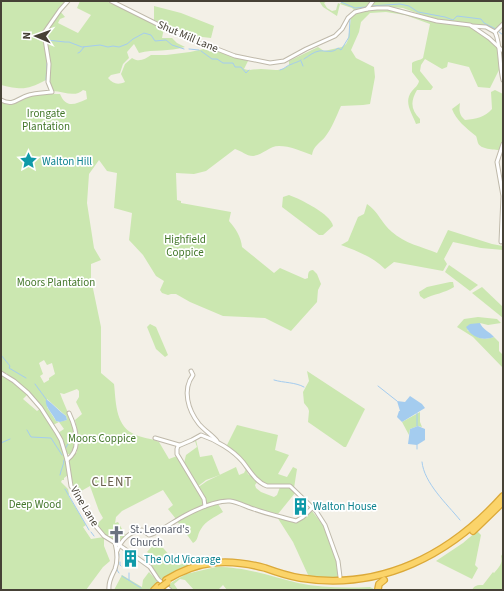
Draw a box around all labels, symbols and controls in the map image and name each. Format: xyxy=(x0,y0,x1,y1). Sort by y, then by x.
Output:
north arrow xyxy=(16,16,56,56)
street label: Shut Mill Lane xyxy=(155,17,221,56)
text: N xyxy=(19,32,34,40)
park label: Irongate Plantation xyxy=(22,106,70,134)
place icon: Walton Hill xyxy=(19,151,39,171)
place label: Walton Hill xyxy=(42,154,92,169)
park label: Highfield Coppice xyxy=(164,232,206,260)
park label: Moors Plantation xyxy=(17,275,95,290)
park label: Moors Coppice xyxy=(68,431,136,446)
district label: CLENT xyxy=(92,473,132,491)
street label: Vine Lane xyxy=(67,483,103,530)
building icon: Walton House xyxy=(290,496,310,516)
park label: Deep Wood xyxy=(9,497,61,512)
place label: Walton House xyxy=(313,499,377,514)
place label: St. Leonard's Church xyxy=(130,522,190,550)
church icon: St. Leonard's Church xyxy=(107,525,127,545)
building icon: The Old Vicarage xyxy=(121,549,141,569)
place label: The Old Vicarage xyxy=(144,552,221,567)

